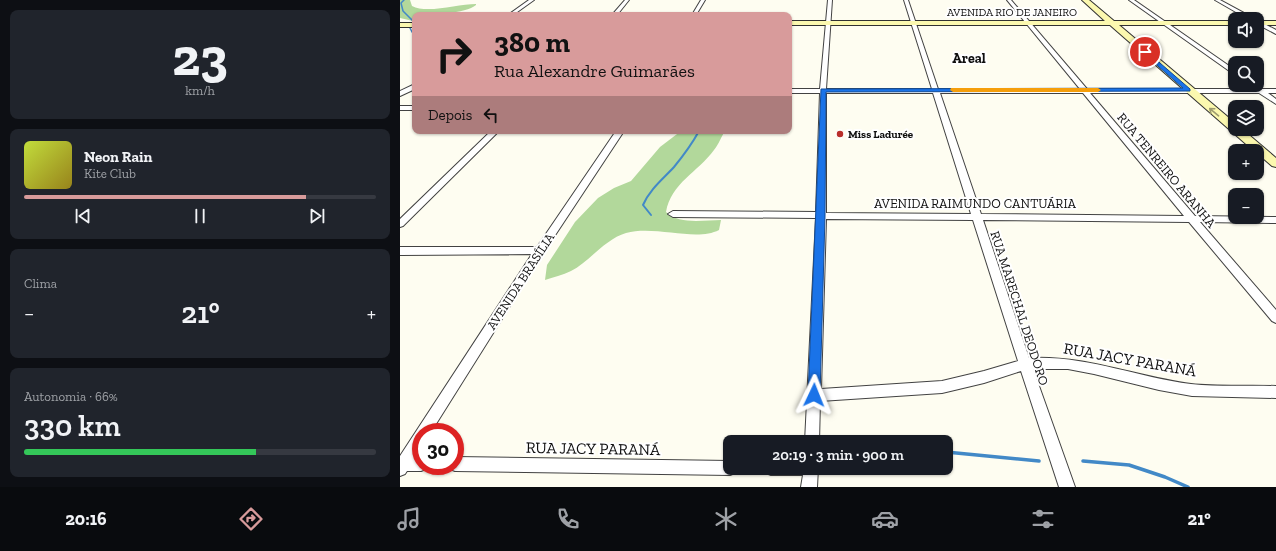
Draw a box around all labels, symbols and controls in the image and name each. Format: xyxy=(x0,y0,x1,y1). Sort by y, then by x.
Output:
street label: AVENIDA RIO DE JANEIRO xyxy=(947,6,1077,19)
map controls xyxy=(1228,12,1264,224)
button: sound xyxy=(1228,12,1264,48)
text: 23 xyxy=(172,26,228,88)
text: 380 m xyxy=(494,26,570,59)
icon: right xyxy=(428,28,480,80)
pin xyxy=(1128,35,1162,69)
icon: arrive xyxy=(1134,41,1156,63)
district label: Areal xyxy=(952,50,986,67)
button: search xyxy=(1228,56,1264,92)
text: Rua Alexandre Guimarães xyxy=(494,60,695,82)
text: km/h xyxy=(185,83,215,98)
button: layers xyxy=(1228,100,1264,136)
icon: left xyxy=(480,104,502,126)
text: Depois xyxy=(428,106,472,124)
one-way arrow xyxy=(1209,108,1220,117)
street label: RUA TENREIRO ARANHA xyxy=(1114,110,1219,231)
place label: Miss Ladurée xyxy=(848,128,914,141)
marker: Miss Ladurée xyxy=(835,129,845,139)
button: + xyxy=(1228,144,1264,180)
text: Neon Rain xyxy=(84,148,152,166)
text: Kite Club xyxy=(84,166,136,181)
button: − xyxy=(1228,188,1264,224)
street label: AVENIDA RAIMUNDO CANTUÁRIA xyxy=(874,196,1077,211)
icon: previous xyxy=(72,205,94,227)
icon: pause xyxy=(189,205,211,227)
icon: next xyxy=(306,205,328,227)
street label: RUA MARECHAL DEODORO xyxy=(987,229,1052,387)
street label: AVENIDA BRASÍLIA xyxy=(484,230,558,332)
text: Clima xyxy=(24,276,57,291)
text: 21° xyxy=(181,295,220,331)
text: − xyxy=(24,300,34,327)
text: + xyxy=(367,300,376,327)
street label: RUA JACY PARANÁ xyxy=(1062,338,1198,381)
position arrow xyxy=(793,374,835,416)
text: Autonomia · 66% xyxy=(24,389,118,404)
text: 330 km xyxy=(24,408,121,444)
speed limit sign: 30 xyxy=(412,423,464,475)
street label: RUA JACY PARANÁ xyxy=(526,438,661,459)
text: 20:19 · 3 min · 900 m xyxy=(772,446,904,464)
icon: directions xyxy=(237,505,265,533)
icon: music xyxy=(395,505,423,533)
icon: phone xyxy=(554,505,582,533)
icon: climate xyxy=(712,505,740,533)
icon: car xyxy=(871,505,899,533)
icon: filters xyxy=(1029,505,1057,533)
text: 20:16 xyxy=(65,508,107,530)
text: 21° xyxy=(1188,508,1211,530)

